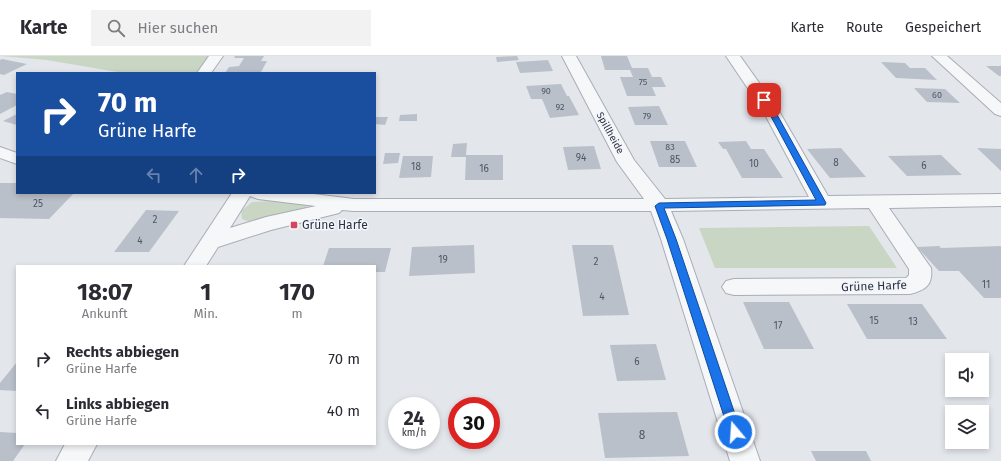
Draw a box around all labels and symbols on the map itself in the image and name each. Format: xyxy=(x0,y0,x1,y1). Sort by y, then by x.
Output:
house number: 75 xyxy=(639,77,648,87)
pin xyxy=(747,83,781,117)
house number: 90 xyxy=(541,86,551,96)
house number: 60 xyxy=(932,90,942,100)
house number: 92 xyxy=(556,102,564,112)
street label: Spillheide xyxy=(594,110,626,156)
house number: 79 xyxy=(643,111,652,121)
house number: 83 xyxy=(665,142,675,152)
house number: 94 xyxy=(576,152,587,164)
house number: 85 xyxy=(670,154,680,166)
house number: 8 xyxy=(833,157,839,169)
house number: 10 xyxy=(749,158,759,170)
house number: 6 xyxy=(921,160,927,172)
house number: 18 xyxy=(411,161,421,173)
house number: 16 xyxy=(479,163,489,175)
house number: 25 xyxy=(33,198,43,210)
house number: 2 xyxy=(153,214,158,226)
place label: Grüne Harfe xyxy=(302,218,368,232)
marker: Grüne Harfe xyxy=(289,220,299,230)
house number: 4 xyxy=(137,235,143,247)
house number: 19 xyxy=(438,254,448,266)
house number: 2 xyxy=(594,256,599,268)
street label: Grüne Harfe xyxy=(841,278,907,294)
house number: 11 xyxy=(982,279,990,291)
house number: 4 xyxy=(599,291,605,303)
house number: 15 xyxy=(869,315,879,327)
house number: 13 xyxy=(908,316,918,328)
house number: 17 xyxy=(774,320,783,332)
house number: 6 xyxy=(634,356,640,368)
speed limit sign: 30 xyxy=(448,397,500,449)
position arrow xyxy=(714,411,756,453)
house number: 8 xyxy=(639,428,646,442)

